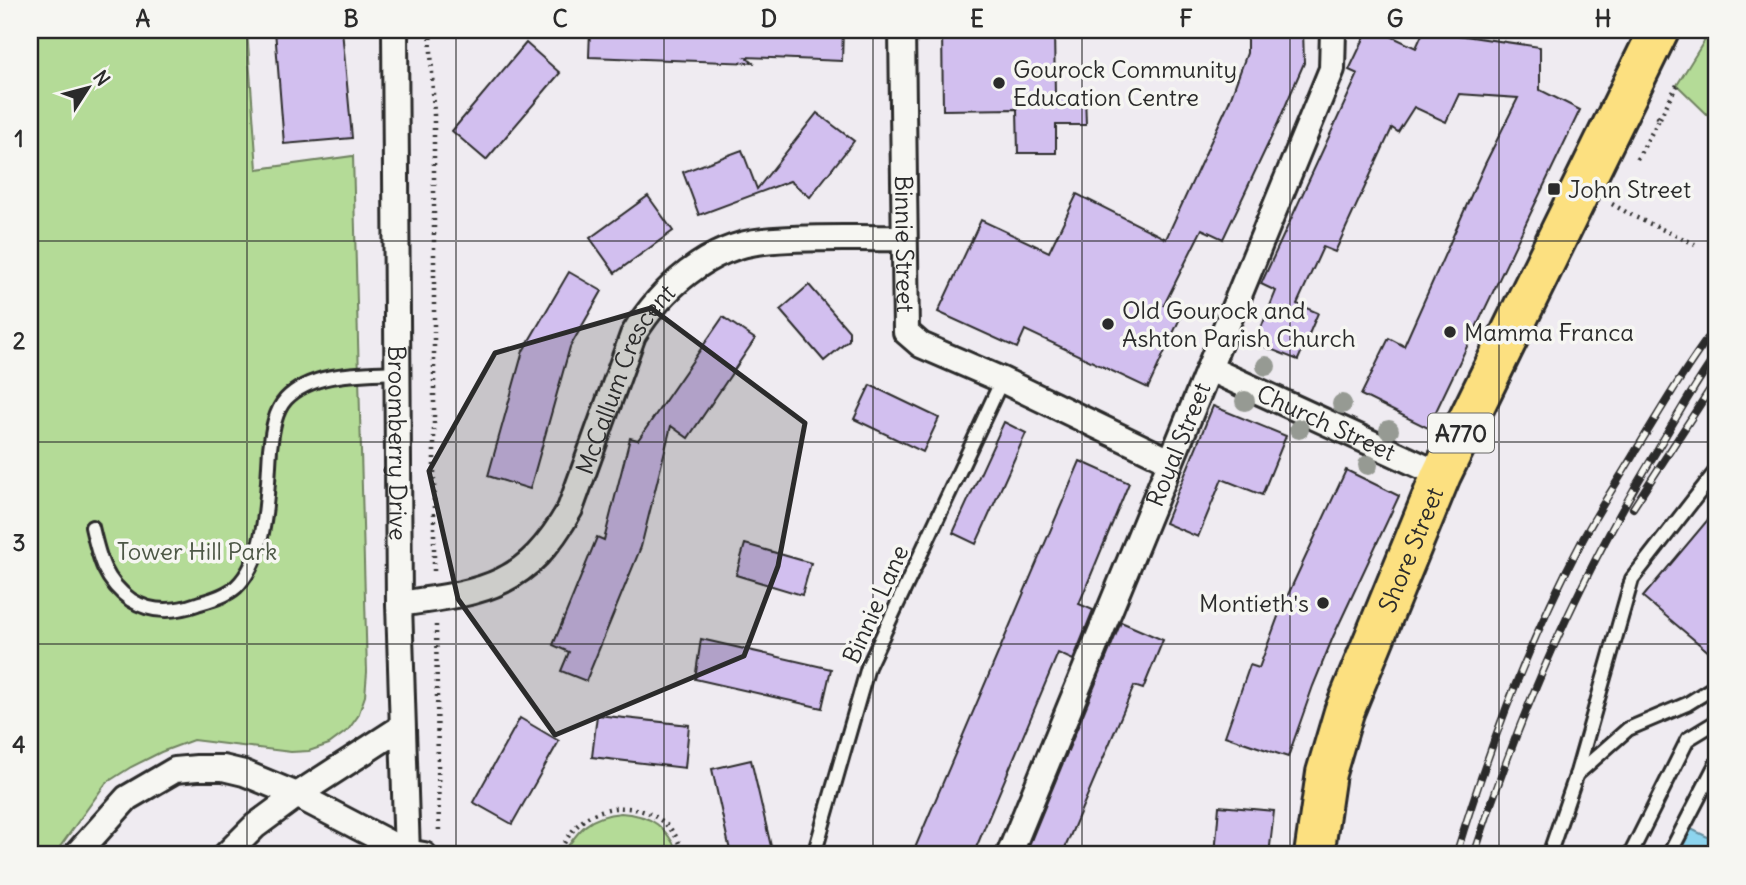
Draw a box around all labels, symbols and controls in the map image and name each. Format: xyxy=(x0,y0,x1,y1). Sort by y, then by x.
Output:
text: A xyxy=(136,4,151,33)
text: B xyxy=(343,4,359,33)
text: C xyxy=(552,4,568,33)
text: D xyxy=(761,4,777,33)
text: E xyxy=(970,4,984,33)
text: F xyxy=(1179,4,1193,33)
text: G xyxy=(1387,4,1403,33)
text: H xyxy=(1595,4,1611,33)
north arrow xyxy=(52,52,122,122)
place label: Gourock Community Education Centre xyxy=(1013,54,1237,112)
text: N xyxy=(88,66,115,90)
marker: Gourock Community Education Centre xyxy=(991,75,1007,91)
text: 1 xyxy=(14,124,24,153)
place label: John Street xyxy=(1568,174,1691,204)
street label: Binnie Street xyxy=(889,175,921,313)
marker: John Street xyxy=(1546,181,1562,197)
street label: McCallum Crescent xyxy=(569,277,681,478)
place label: Old Gourock and Ashton Parish Church xyxy=(1122,295,1356,353)
marker: Old Gourock and Ashton Parish Church xyxy=(1100,316,1116,332)
place label: Mamma Franca xyxy=(1464,317,1634,347)
marker: Mamma Franca xyxy=(1442,324,1458,340)
text: 2 xyxy=(13,326,26,355)
street label: Broomberry Drive xyxy=(382,345,414,541)
street label: Royal Street xyxy=(1139,378,1217,511)
street label: Church Street xyxy=(1252,378,1400,467)
road number: A770 xyxy=(1428,414,1494,452)
street label: Shore Street xyxy=(1372,483,1449,617)
text: 3 xyxy=(12,528,26,557)
park label: Tower Hill Park xyxy=(117,536,277,566)
street label: Binnie Lane xyxy=(836,540,914,668)
place label: Montieth's xyxy=(1199,588,1309,618)
marker: Montieth's xyxy=(1315,595,1331,611)
text: 4 xyxy=(12,730,26,759)

